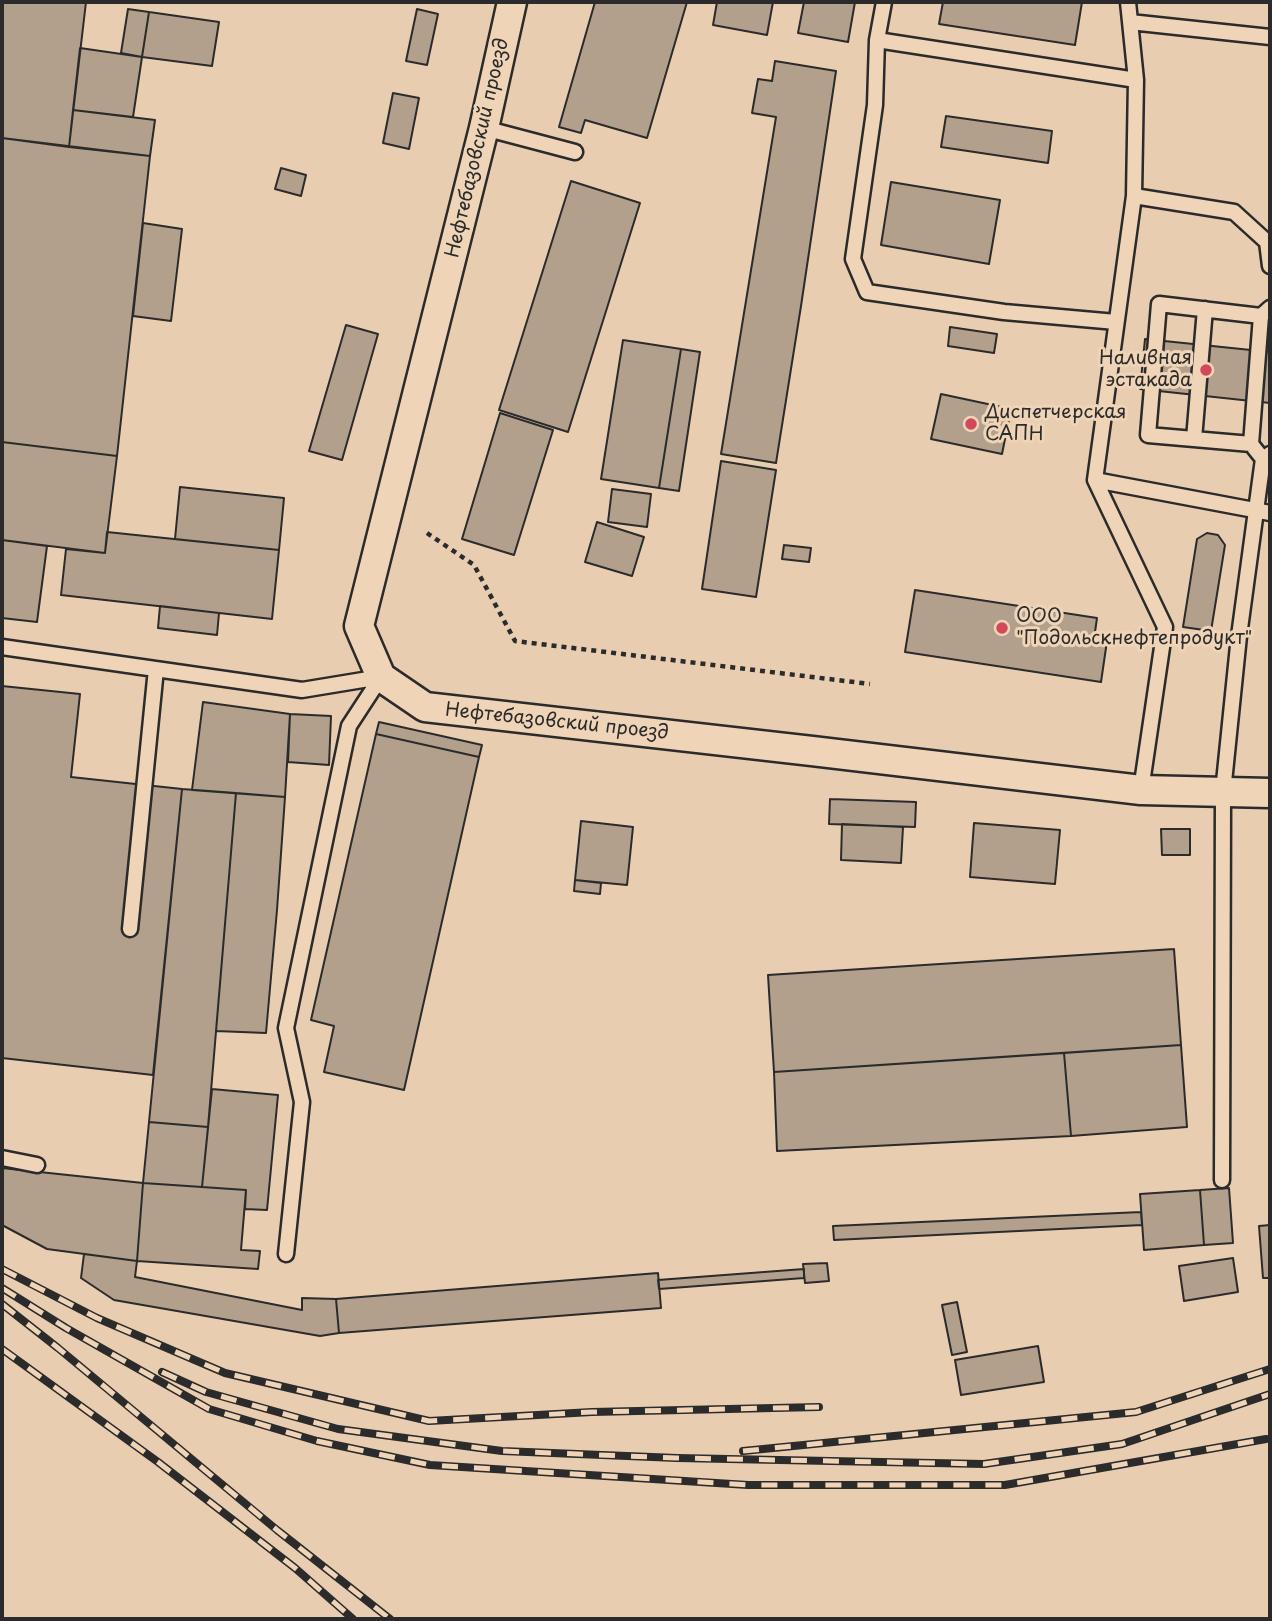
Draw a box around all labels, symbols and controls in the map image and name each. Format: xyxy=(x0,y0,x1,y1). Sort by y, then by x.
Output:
street label: Нефтебазовский проезд xyxy=(442,36,514,260)
place label: Наливная эстакада xyxy=(1099,348,1192,392)
marker: Наливная эстакада xyxy=(1198,362,1214,378)
place label: Диспетчерская САПН xyxy=(985,402,1126,446)
marker: Диспетчерская САПН xyxy=(963,416,979,432)
place label: ООО "Подольскнефтепродукт" xyxy=(1016,606,1252,650)
marker: ООО "Подольскнефтепродукт" xyxy=(994,620,1010,636)
street label: Нефтебазовский проезд xyxy=(444,699,670,745)

